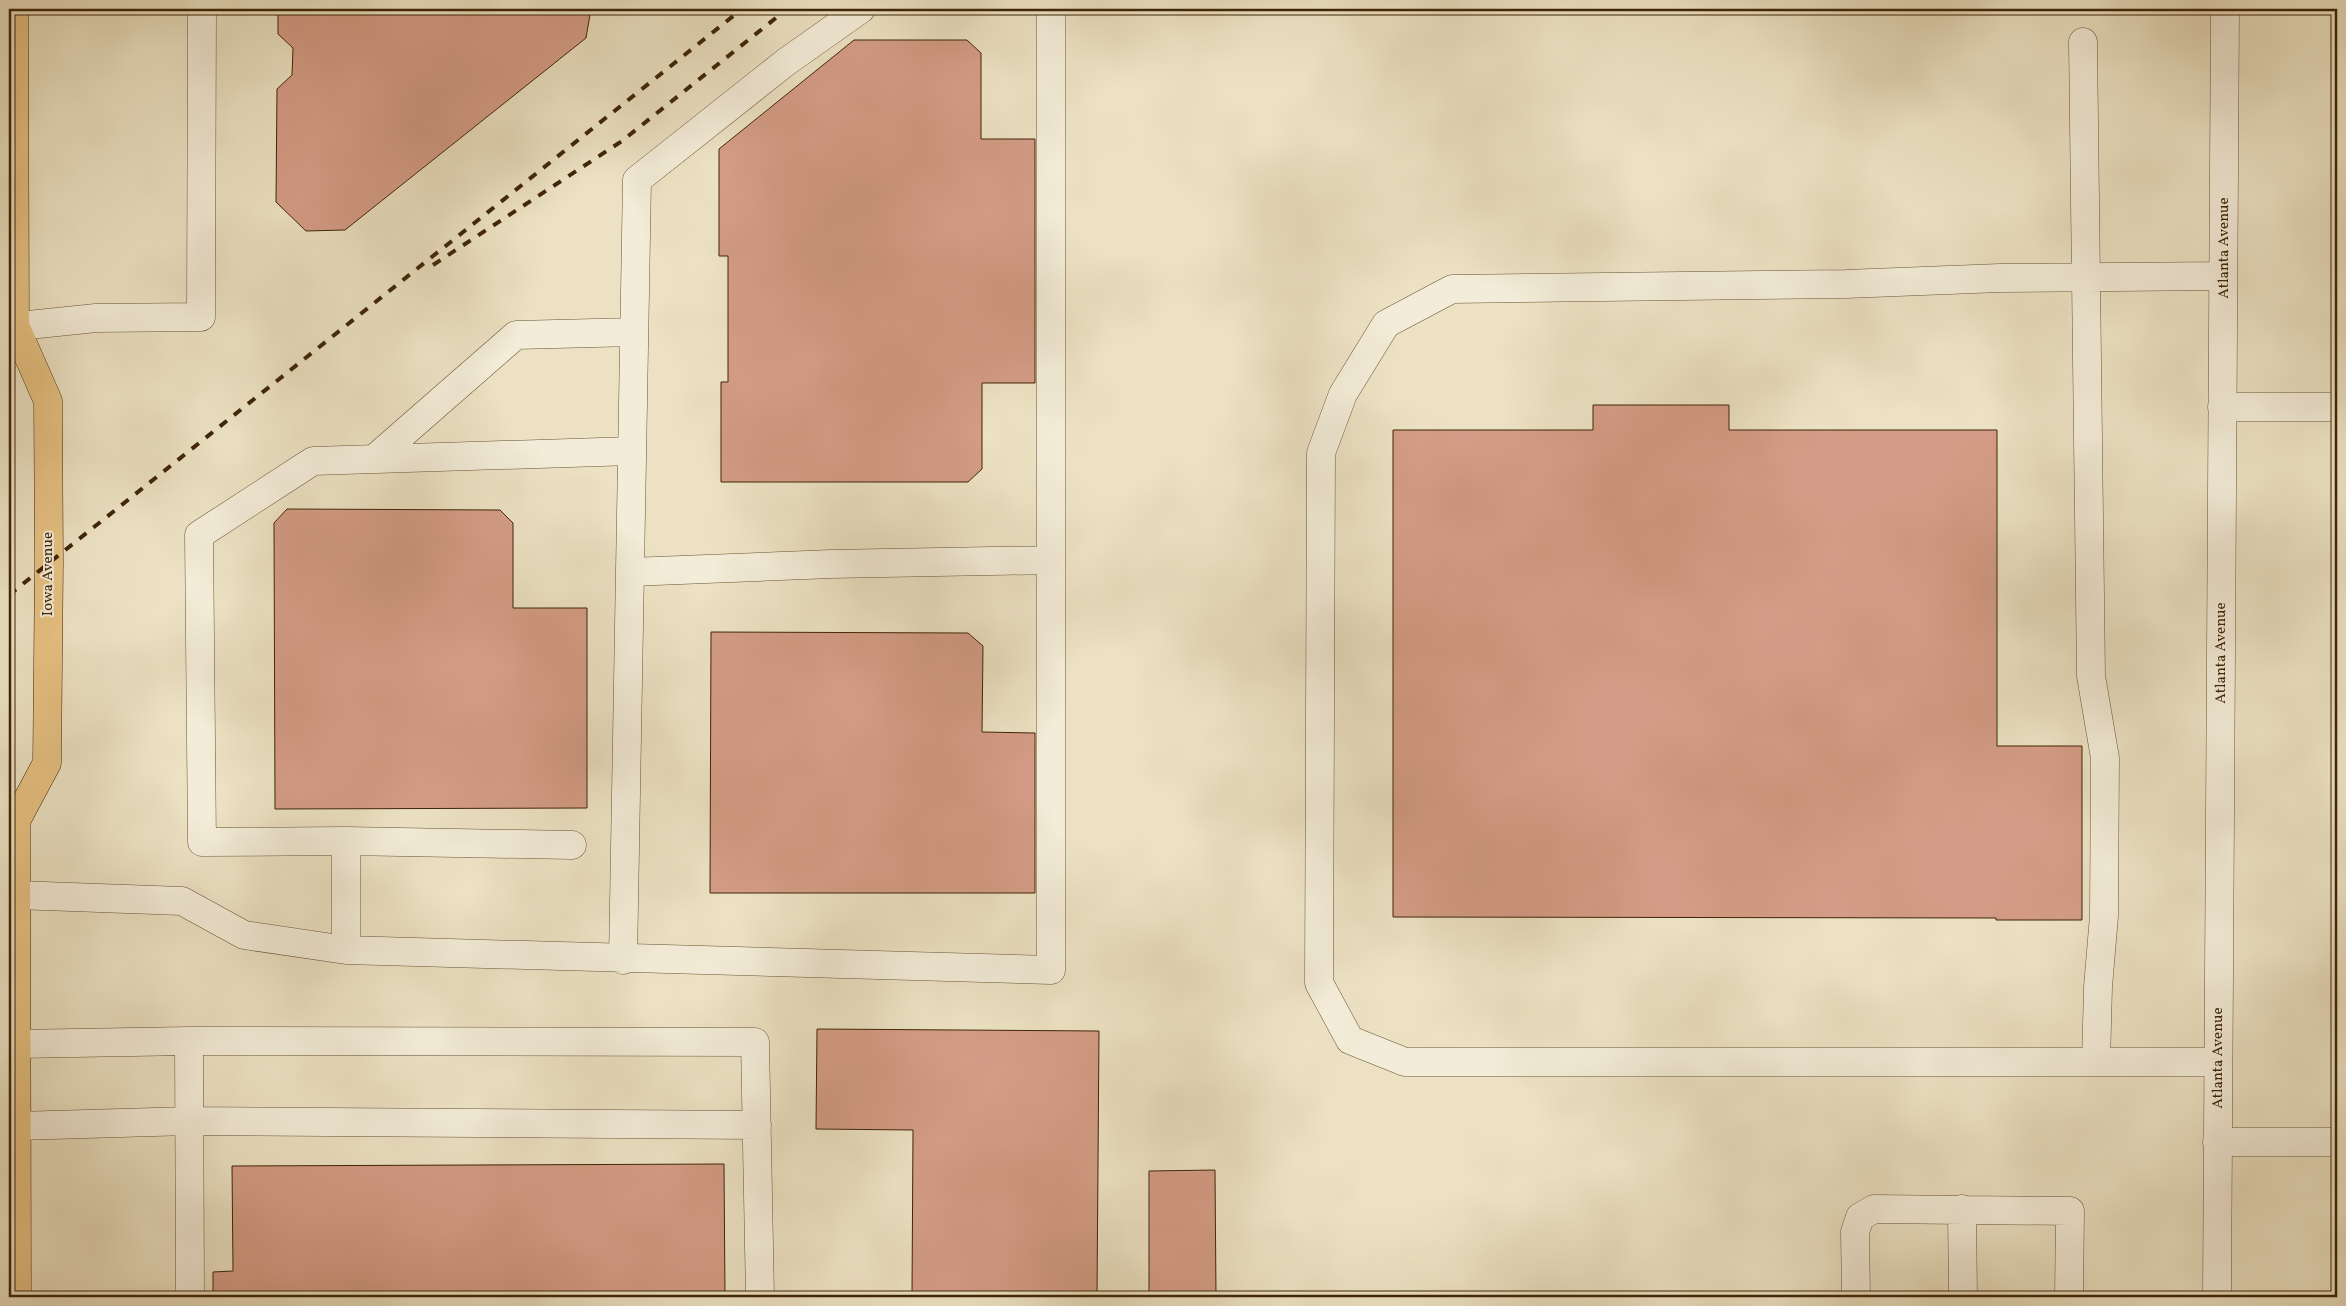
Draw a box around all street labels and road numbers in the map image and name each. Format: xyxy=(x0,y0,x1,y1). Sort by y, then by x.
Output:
street label: Atlanta Avenue xyxy=(2214,197,2235,299)
street label: Iowa Avenue xyxy=(38,532,59,616)
street label: Atlanta Avenue xyxy=(2211,602,2232,704)
street label: Atlanta Avenue xyxy=(2208,1007,2229,1109)

